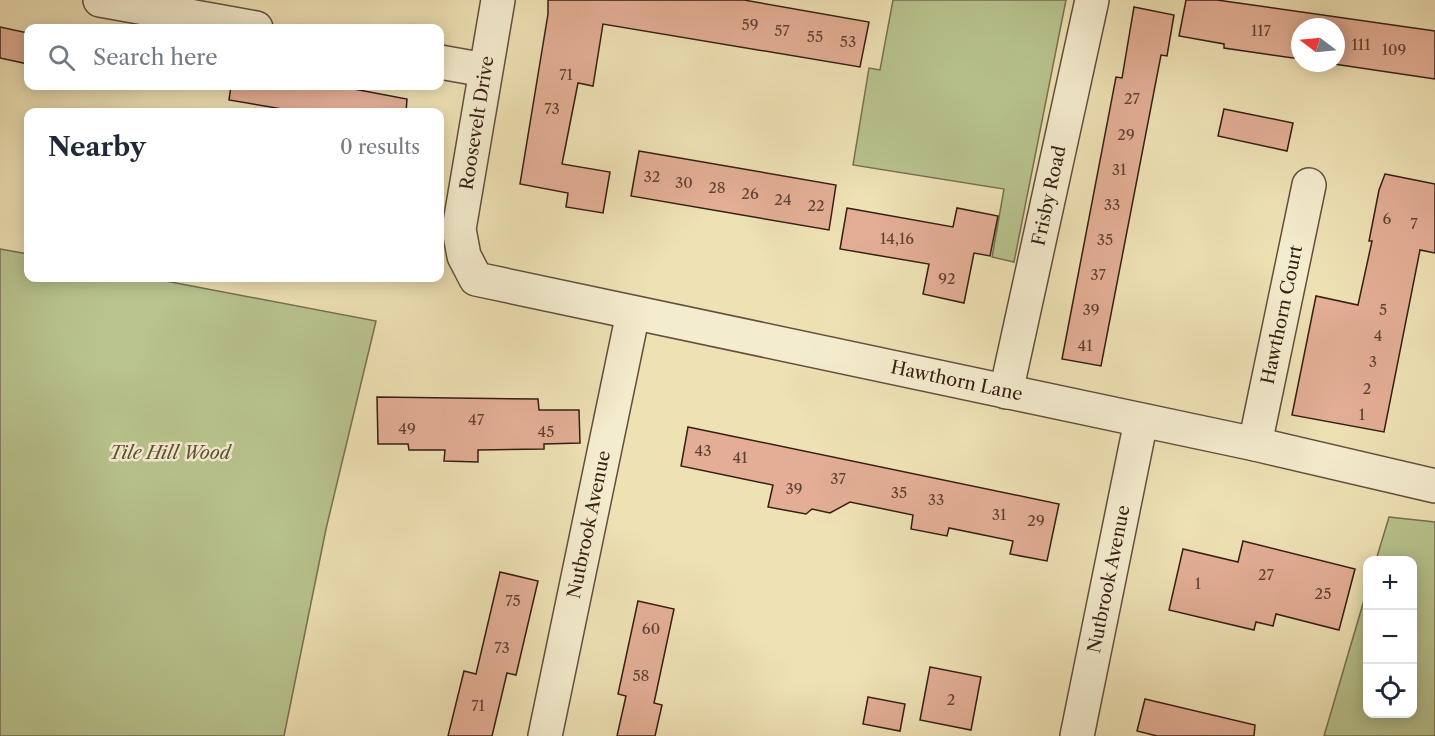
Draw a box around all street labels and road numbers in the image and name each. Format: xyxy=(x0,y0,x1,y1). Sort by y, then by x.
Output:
street label: Roosevelt Drive xyxy=(456,54,498,192)
street label: Frisby Road xyxy=(1027,144,1071,248)
street label: Hawthorn Court xyxy=(1257,243,1307,386)
street label: Hawthorn Lane xyxy=(889,356,1025,405)
street label: Nutbrook Avenue xyxy=(563,449,615,600)
street label: Nutbrook Avenue xyxy=(1083,503,1135,655)

